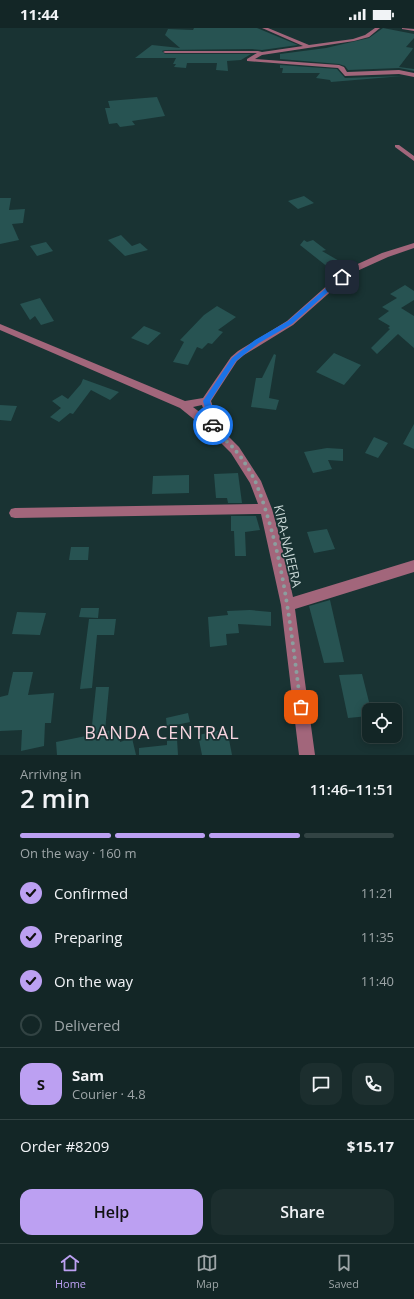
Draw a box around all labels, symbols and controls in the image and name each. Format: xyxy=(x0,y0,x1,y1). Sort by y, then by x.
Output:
text: 11:44 xyxy=(20,4,59,24)
pin xyxy=(325,260,359,294)
icon: home xyxy=(331,266,353,288)
courier xyxy=(193,405,233,445)
icon: car xyxy=(202,414,224,436)
street label: KIRA-NAJEERA xyxy=(270,503,306,590)
pin xyxy=(284,690,318,724)
icon: bag xyxy=(290,696,312,718)
map controls xyxy=(362,703,402,743)
button: locate xyxy=(362,703,402,743)
district label: BANDA CENTRAL xyxy=(84,720,240,744)
text: Arriving in xyxy=(20,765,82,783)
text: 11:46–11:51 xyxy=(310,779,394,799)
text: 2 min xyxy=(20,780,90,816)
text: On the way · 160 m xyxy=(20,844,136,862)
icon: check xyxy=(20,882,42,904)
text: Confirmed xyxy=(54,883,128,903)
text: 11:21 xyxy=(361,884,394,902)
icon: check xyxy=(20,926,42,948)
text: Preparing xyxy=(54,927,122,947)
text: 11:35 xyxy=(361,928,394,946)
icon: check xyxy=(20,970,42,992)
text: On the way xyxy=(54,971,133,991)
text: 11:40 xyxy=(361,972,394,990)
text: Delivered xyxy=(54,1015,121,1035)
button: chat xyxy=(300,1063,342,1105)
button: phone xyxy=(352,1063,394,1105)
text: Sam xyxy=(72,1065,104,1085)
text: S xyxy=(37,1074,45,1094)
text: Courier · 4.8 xyxy=(72,1085,146,1103)
text: Order #8209 xyxy=(20,1136,109,1156)
text: $15.17 xyxy=(347,1136,394,1156)
button: Help xyxy=(20,1189,203,1235)
button: Share xyxy=(211,1189,394,1235)
tab: Home xyxy=(55,1252,86,1291)
tab: Map xyxy=(196,1252,219,1291)
tab: Saved xyxy=(328,1252,359,1291)

